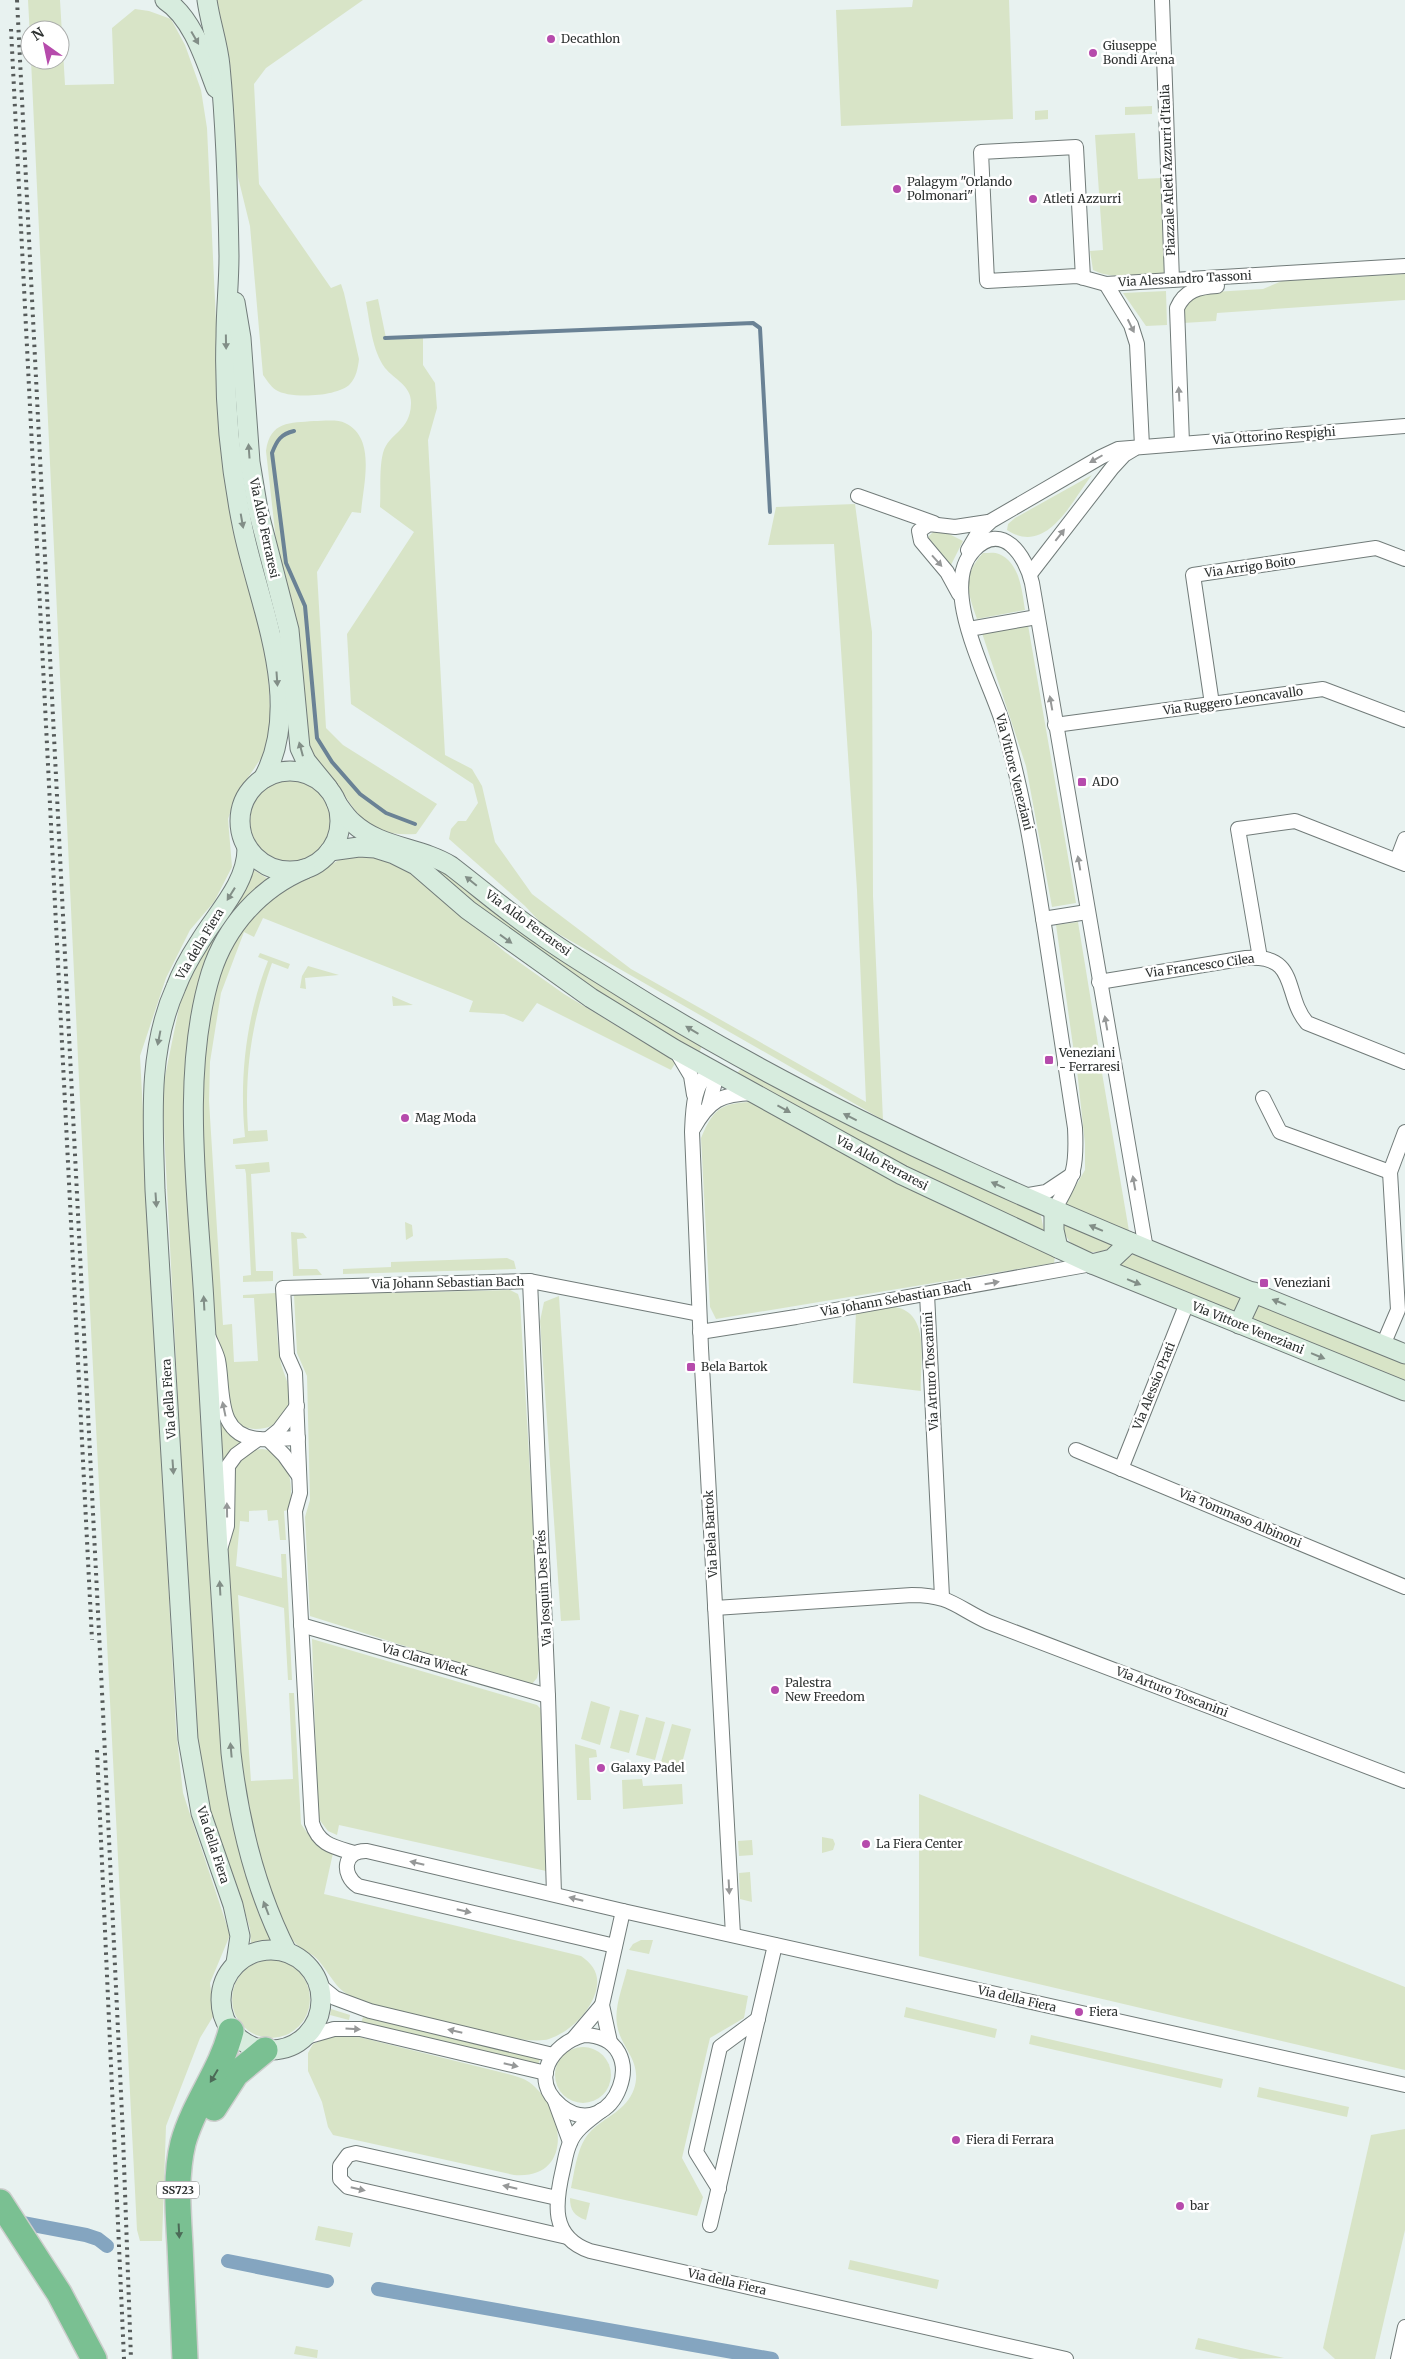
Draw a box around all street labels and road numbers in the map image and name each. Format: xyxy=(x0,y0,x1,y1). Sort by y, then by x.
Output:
street label: Piazzale Atleti Azzurri d'Italia xyxy=(1157,83,1178,256)
street label: Via Alessandro Tassoni xyxy=(1117,268,1252,290)
street label: Via Ottorino Respighi xyxy=(1211,424,1336,447)
street label: Via Aldo Ferraresi xyxy=(246,475,282,579)
street label: Via Arrigo Boito xyxy=(1203,553,1296,580)
street label: Via Ruggero Leoncavallo xyxy=(1161,683,1304,718)
street label: Via Vittore Veneziani xyxy=(993,711,1036,832)
street label: Via Aldo Ferraresi xyxy=(482,886,574,959)
street label: Via della Fiera xyxy=(172,905,227,983)
street label: Via Francesco Cilea xyxy=(1144,950,1256,981)
street label: Via Aldo Ferraresi xyxy=(833,1132,931,1193)
street label: Via Johann Sebastian Bach xyxy=(370,1274,525,1291)
street label: Via Johann Sebastian Bach xyxy=(818,1278,973,1319)
street label: Via Vittore Veneziani xyxy=(1189,1298,1307,1357)
street label: Via Arturo Toscanini xyxy=(920,1311,941,1432)
street label: Via Alessio Prati xyxy=(1129,1340,1178,1433)
street label: Via della Fiera xyxy=(158,1358,179,1441)
street label: Via Tommaso Albinoni xyxy=(1176,1484,1304,1550)
street label: Via Bela Bartok xyxy=(701,1489,720,1579)
street label: Via Josquin Des Prés xyxy=(533,1529,554,1648)
street label: Via Clara Wieck xyxy=(379,1640,471,1679)
street label: Via Arturo Toscanini xyxy=(1113,1663,1231,1720)
street label: Via della Fiera xyxy=(194,1803,233,1886)
street label: Via della Fiera xyxy=(975,1982,1058,2015)
road number: SS723 xyxy=(157,2182,199,2198)
street label: Via della Fiera xyxy=(685,2265,768,2298)

